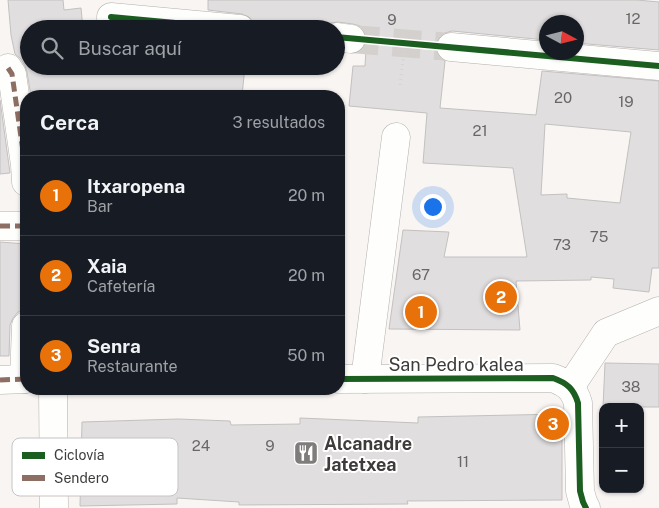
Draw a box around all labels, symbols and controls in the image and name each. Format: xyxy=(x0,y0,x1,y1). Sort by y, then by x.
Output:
house number: 12 xyxy=(625,10,641,27)
house number: 9 xyxy=(387,11,397,28)
north arrow xyxy=(539,15,584,60)
search box xyxy=(20,20,345,75)
icon: search xyxy=(38,34,66,62)
text: Buscar aquí xyxy=(78,37,182,59)
house number: 20 xyxy=(554,89,572,106)
house number: 19 xyxy=(618,93,634,110)
text: Cerca xyxy=(40,110,99,135)
text: 3 resultados xyxy=(233,113,325,132)
house number: 21 xyxy=(472,122,488,139)
text: Itxaropena xyxy=(87,175,185,197)
text: 1 xyxy=(53,186,59,205)
text: 20 m xyxy=(288,186,325,205)
your location xyxy=(420,194,446,220)
text: Bar xyxy=(87,197,113,216)
house number: 75 xyxy=(590,228,608,245)
house number: 73 xyxy=(553,236,571,253)
text: Xaia xyxy=(87,255,127,277)
text: 2 xyxy=(51,266,61,285)
text: 20 m xyxy=(288,266,325,285)
house number: 67 xyxy=(412,266,430,283)
text: Cafetería xyxy=(87,277,155,296)
pin: 2 xyxy=(485,278,517,316)
pin: 1 xyxy=(405,293,437,331)
text: Senra xyxy=(87,335,141,357)
text: 3 xyxy=(51,346,61,365)
text: 50 m xyxy=(287,346,325,365)
street label: San Pedro kalea xyxy=(388,354,524,375)
text: Restaurante xyxy=(87,357,178,376)
house number: 38 xyxy=(621,378,641,395)
map controls xyxy=(599,403,644,493)
button: + xyxy=(599,403,644,448)
pin: 3 xyxy=(537,405,569,443)
place label: Alcanadre Jatetxea xyxy=(324,433,412,475)
house number: 24 xyxy=(192,437,210,454)
house number: 9 xyxy=(265,437,275,454)
legend xyxy=(12,438,178,496)
restaurant icon: Alcanadre Jatetxea xyxy=(293,440,319,466)
text: Ciclovía xyxy=(54,447,104,463)
button: − xyxy=(599,448,644,493)
house number: 11 xyxy=(457,453,469,470)
text: Sendero xyxy=(54,470,109,486)

